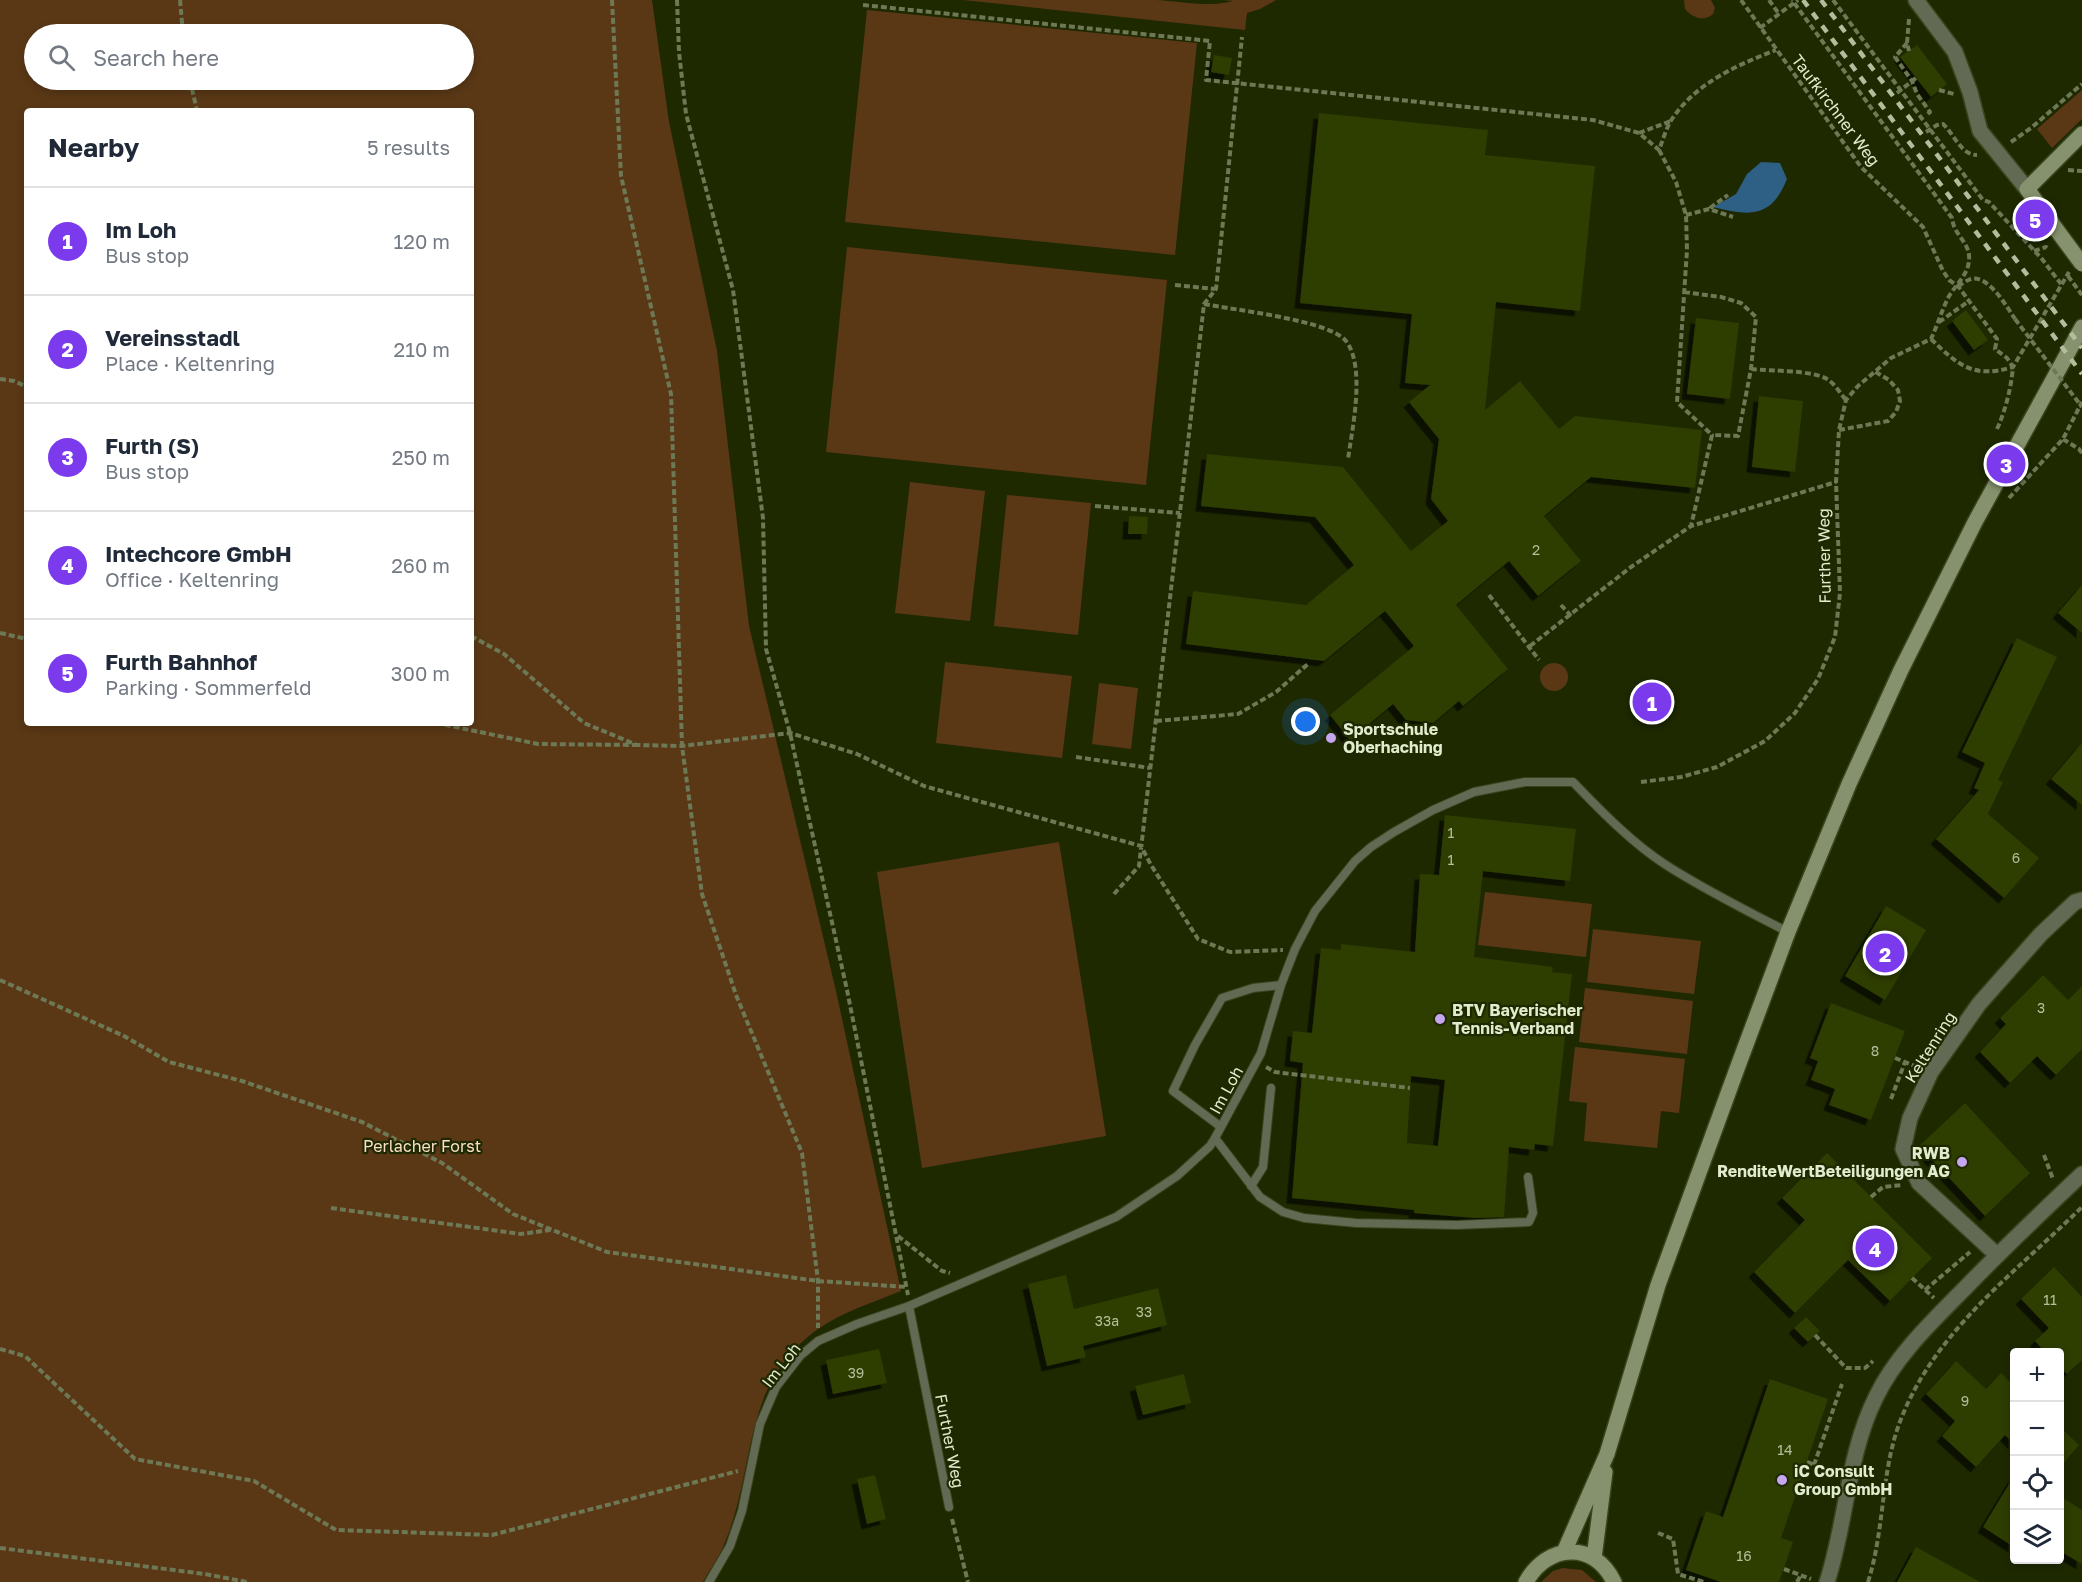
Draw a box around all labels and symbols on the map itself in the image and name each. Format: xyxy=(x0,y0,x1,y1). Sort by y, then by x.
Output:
street label: Taufkirchner Weg xyxy=(1788,50,1884,170)
pin: 5 xyxy=(2016,196,2054,242)
pin: 3 xyxy=(1986,442,2026,486)
street label: Further Weg xyxy=(1813,508,1835,604)
house number: 2 xyxy=(1532,541,1540,558)
pin: 1 xyxy=(1632,680,1672,724)
your location xyxy=(1291,707,1320,736)
place label: Sportschule Oberhaching xyxy=(1343,719,1443,757)
marker: Sportschule Oberhaching xyxy=(1324,731,1338,745)
house number: 1 xyxy=(1448,824,1455,841)
house number: 6 xyxy=(2012,849,2020,866)
house number: 1 xyxy=(1448,851,1455,868)
pin: 2 xyxy=(1866,930,1904,976)
house number: 3 xyxy=(2037,999,2045,1016)
place label: BTV Bayerischer Tennis-Verband xyxy=(1452,1000,1582,1038)
street label: Keltenring xyxy=(1900,1008,1960,1086)
marker: BTV Bayerischer Tennis-Verband xyxy=(1433,1012,1447,1026)
house number: 8 xyxy=(1871,1042,1879,1059)
street label: Im Loh xyxy=(1205,1063,1247,1117)
park label: Perlacher Forst xyxy=(363,1136,481,1156)
place label: RWB RenditeWertBeteiligungen AG xyxy=(1717,1143,1950,1181)
marker: RWB RenditeWertBeteiligungen AG xyxy=(1955,1155,1969,1169)
pin: 4 xyxy=(1856,1226,1894,1270)
house number: 11 xyxy=(2043,1291,2057,1308)
house number: 33 xyxy=(1136,1303,1152,1320)
house number: 33a xyxy=(1095,1312,1119,1329)
street label: Im Loh xyxy=(757,1339,805,1391)
house number: 39 xyxy=(848,1364,864,1381)
street label: Further Weg xyxy=(931,1392,969,1490)
house number: 9 xyxy=(1961,1392,1969,1409)
house number: 14 xyxy=(1777,1441,1793,1458)
place label: iC Consult Group GmbH xyxy=(1794,1461,1892,1499)
marker: iC Consult Group GmbH xyxy=(1775,1473,1789,1487)
house number: 16 xyxy=(1736,1547,1752,1564)

